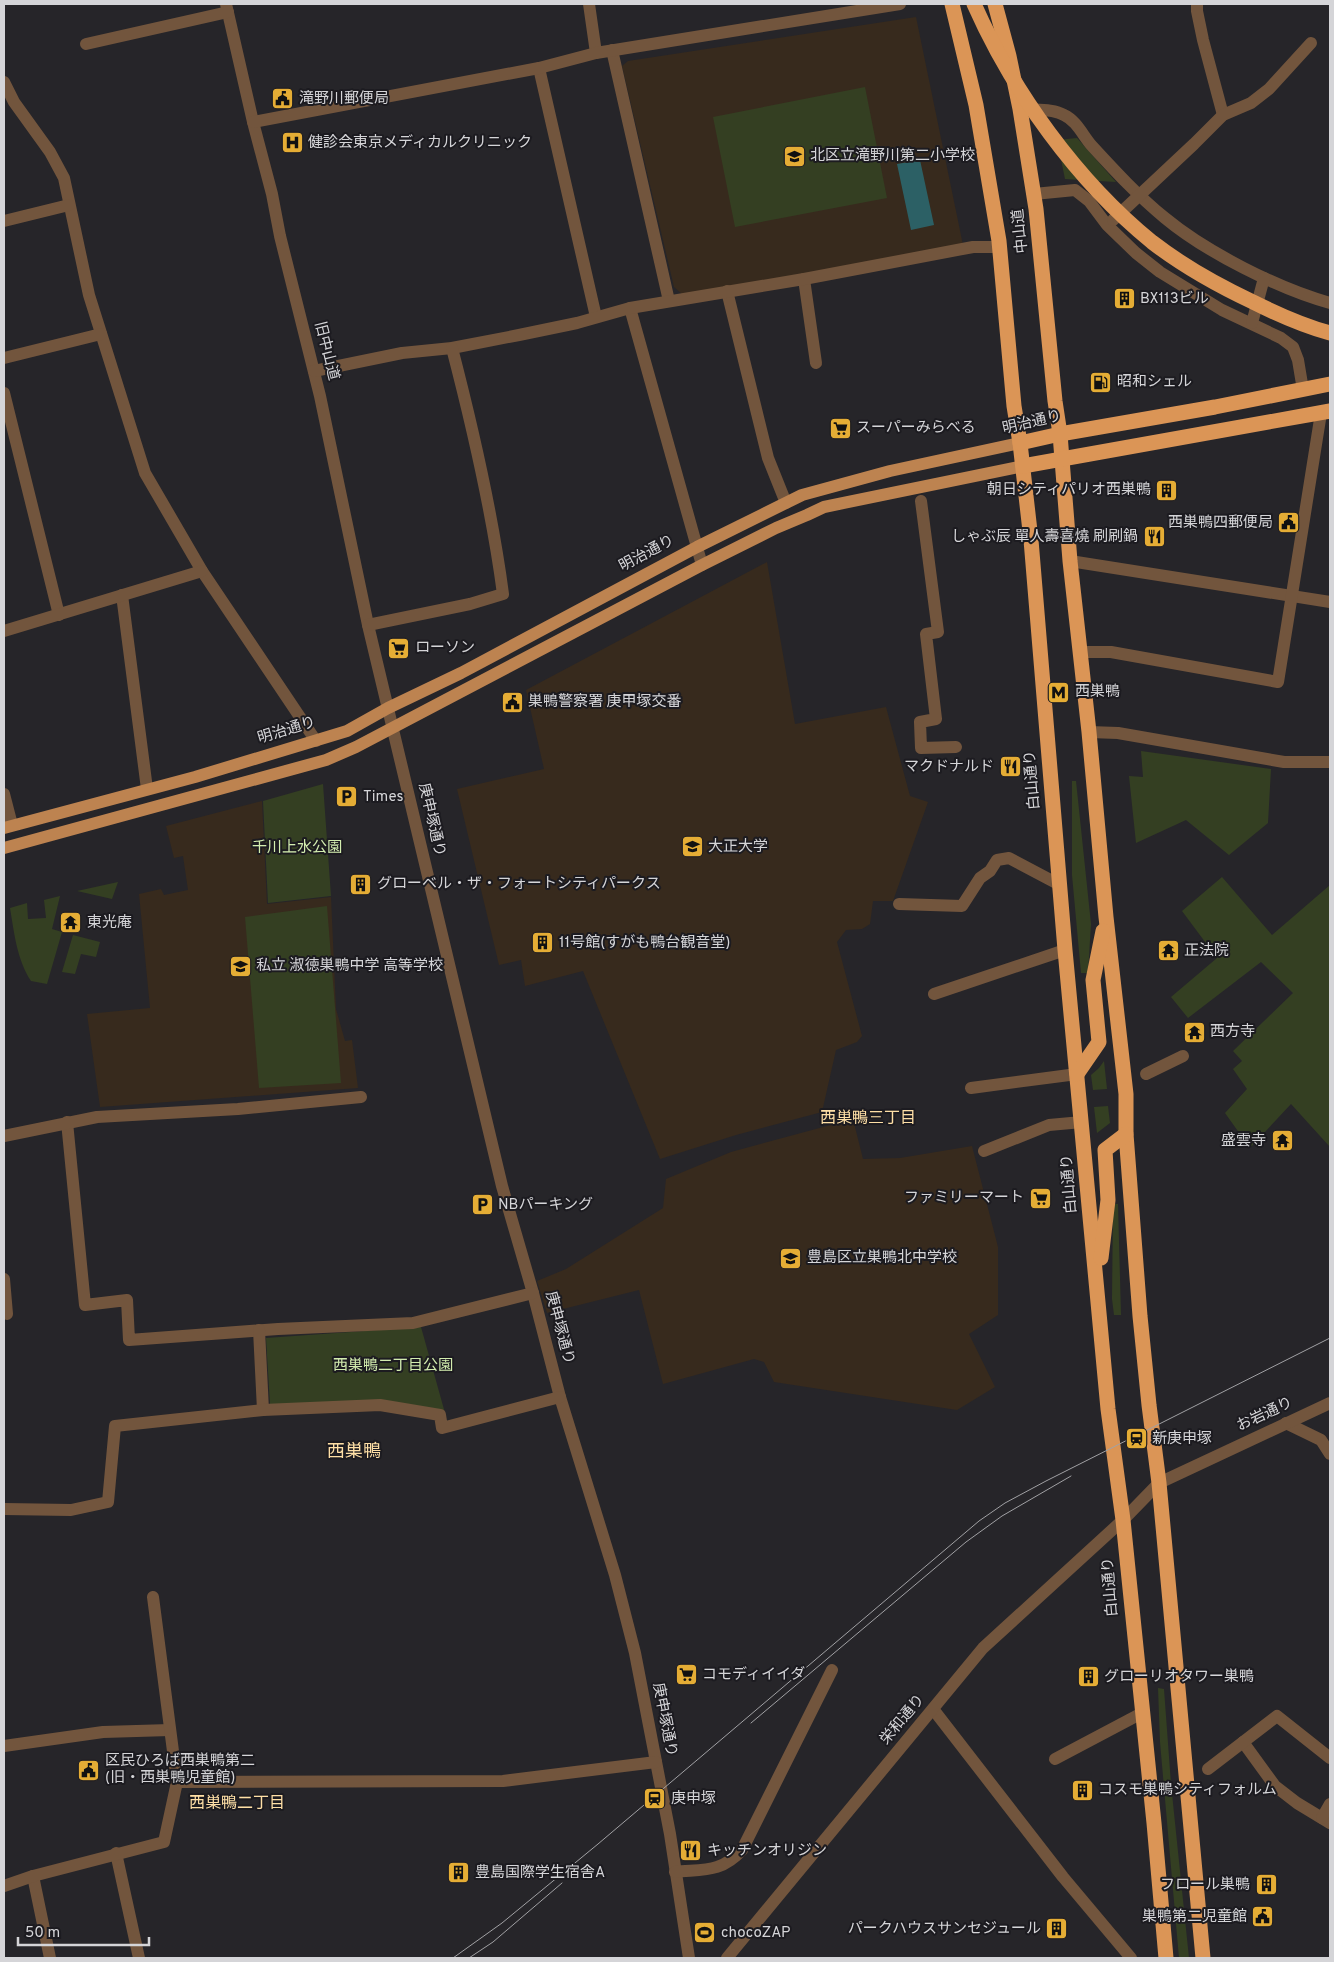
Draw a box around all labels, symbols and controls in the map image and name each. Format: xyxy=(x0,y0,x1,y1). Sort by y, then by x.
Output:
public building icon: 滝野川郵便局 xyxy=(271,87,295,111)
place label: 滝野川郵便局 xyxy=(299,90,389,109)
hospital icon: 健診会東京メディカルクリニック xyxy=(280,131,304,155)
place label: 健診会東京メディカルクリニック xyxy=(308,134,532,153)
school or university icon: 北区立滝野川第二小学校 xyxy=(782,144,806,168)
place label: 北区立滝野川第二小学校 xyxy=(810,146,975,166)
street label: 中山道 xyxy=(1009,208,1033,254)
building icon: BX113ビル xyxy=(1112,287,1136,311)
place label: BX113ビル xyxy=(1140,290,1209,309)
street label: 旧中山道 xyxy=(310,320,342,382)
fuel station icon: 昭和シェル xyxy=(1089,370,1113,394)
place label: 昭和シェル xyxy=(1117,373,1192,392)
street label: 明治通り xyxy=(1001,407,1063,439)
supermarket icon: スーパーみらべる xyxy=(828,416,852,440)
place label: スーパーみらべる xyxy=(856,419,976,438)
building icon: 朝日シティパリオ西巣鴨 xyxy=(1155,478,1179,502)
place label: 朝日シティパリオ西巣鴨 xyxy=(987,481,1151,500)
public building icon: 西巣鴨四郵便局 xyxy=(1277,511,1301,535)
place label: 西巣鴨四郵便局 xyxy=(1168,514,1273,533)
restaurant icon: しゃぶ辰 單人壽喜燒 刷刷鍋 xyxy=(1142,525,1166,549)
place label: しゃぶ辰 單人壽喜燒 刷刷鍋 xyxy=(951,528,1138,547)
street label: 明治通り xyxy=(616,532,678,576)
supermarket icon: ローソン xyxy=(387,636,411,660)
place label: ローソン xyxy=(415,639,475,658)
metro station icon: 西巣鴨 xyxy=(1047,680,1071,704)
place label: 西巣鴨 xyxy=(1075,683,1120,702)
public building icon: 巣鴨警察署 庚甲塚交番 xyxy=(500,690,524,714)
place label: 巣鴨警察署 庚甲塚交番 xyxy=(528,693,682,712)
street label: 明治通り xyxy=(256,713,318,749)
street label: 白山通り xyxy=(1021,749,1045,811)
restaurant icon: マクドナルド xyxy=(998,755,1022,779)
place label: マクドナルド xyxy=(904,758,994,777)
street label: 庚申塚通り xyxy=(413,781,449,859)
parking icon: Times xyxy=(335,785,359,809)
place label: Times xyxy=(363,788,403,807)
school or university icon: 大正大学 xyxy=(680,835,704,859)
place label: 大正大学 xyxy=(708,838,768,857)
park label: 千川上水公園 xyxy=(252,839,342,858)
building icon: グローベル・ザ・フォートシティパークス xyxy=(349,872,373,896)
place label: グローベル・ザ・フォートシティパークス xyxy=(377,875,661,894)
temple icon: 東光庵 xyxy=(59,911,83,935)
place label: 東光庵 xyxy=(87,914,132,933)
building icon: 11号館(すがも鴨台観音堂) xyxy=(531,931,555,955)
place label: 11号館(すがも鴨台観音堂) xyxy=(559,934,730,953)
temple icon: 正法院 xyxy=(1156,939,1180,963)
place label: 正法院 xyxy=(1184,942,1229,961)
school or university icon: 私立 淑徳巣鴨中学 高等学校 xyxy=(228,954,252,978)
place label: 私立 淑徳巣鴨中学 高等学校 xyxy=(256,957,443,976)
temple icon: 西方寺 xyxy=(1182,1020,1206,1044)
place label: 西方寺 xyxy=(1210,1023,1255,1042)
district label: 西巣鴨三丁目 xyxy=(820,1109,916,1129)
temple icon: 盛雲寺 xyxy=(1270,1129,1294,1153)
place label: 盛雲寺 xyxy=(1221,1131,1266,1151)
street label: 白山通り xyxy=(1058,1153,1082,1215)
supermarket icon: ファミリーマート xyxy=(1028,1186,1052,1210)
place label: ファミリーマート xyxy=(904,1189,1024,1208)
parking icon: NBパーキング xyxy=(470,1193,494,1217)
place label: NBパーキング xyxy=(498,1196,593,1215)
school or university icon: 豊島区立巣鴨北中学校 xyxy=(779,1246,803,1270)
place label: 豊島区立巣鴨北中学校 xyxy=(807,1248,957,1268)
street label: 庚申塚通り xyxy=(540,1289,578,1367)
park label: 西巣鴨二丁目公園 xyxy=(333,1357,453,1376)
street label: お岩通り xyxy=(1234,1394,1296,1436)
station icon: 新庚申塚 xyxy=(1124,1427,1148,1451)
place label: 新庚申塚 xyxy=(1152,1430,1212,1449)
district label: 西巣鴨 xyxy=(327,1441,381,1464)
street label: 白山通り xyxy=(1099,1556,1123,1618)
supermarket icon: コモディイイダ xyxy=(674,1663,698,1687)
building icon: グローリオタワー巣鴨 xyxy=(1076,1665,1100,1689)
place label: コモディイイダ xyxy=(702,1666,805,1685)
place label: グローリオタワー巣鴨 xyxy=(1104,1668,1254,1687)
street label: 庚申塚通り xyxy=(648,1681,680,1759)
street label: 栄和通り xyxy=(876,1691,930,1749)
place label: 区民ひろば西巣鴨第二 (旧・西巣鴨児童館) xyxy=(105,1752,255,1788)
public building icon: 区民ひろば西巣鴨第二 (旧・西巣鴨児童館) xyxy=(77,1758,101,1782)
building icon: コスモ巣鴨シティフォルム xyxy=(1070,1778,1094,1802)
place label: コスモ巣鴨シティフォルム xyxy=(1098,1781,1277,1800)
station icon: 庚申塚 xyxy=(643,1787,667,1811)
place label: 庚申塚 xyxy=(671,1790,716,1809)
district label: 西巣鴨二丁目 xyxy=(189,1794,285,1814)
restaurant icon: キッチンオリジン xyxy=(679,1839,703,1863)
place label: キッチンオリジン xyxy=(707,1842,827,1861)
building icon: 豊島国際学生宿舎A xyxy=(447,1861,471,1885)
place label: 豊島国際学生宿舎A xyxy=(475,1864,605,1883)
building icon: フロール巣鴨 xyxy=(1254,1873,1278,1897)
place label: フロール巣鴨 xyxy=(1160,1876,1250,1895)
public building icon: 巣鴨第二児童館 xyxy=(1251,1905,1275,1929)
place label: 巣鴨第二児童館 xyxy=(1142,1908,1247,1927)
scale bar xyxy=(18,1914,149,1946)
building icon: パークハウスサンセジュール xyxy=(1045,1917,1069,1941)
place label: パークハウスサンセジュール xyxy=(848,1920,1041,1939)
sports icon: chocoZAP xyxy=(693,1921,717,1945)
text: 50 m xyxy=(25,1924,60,1943)
place label: chocoZAP xyxy=(721,1924,791,1943)

